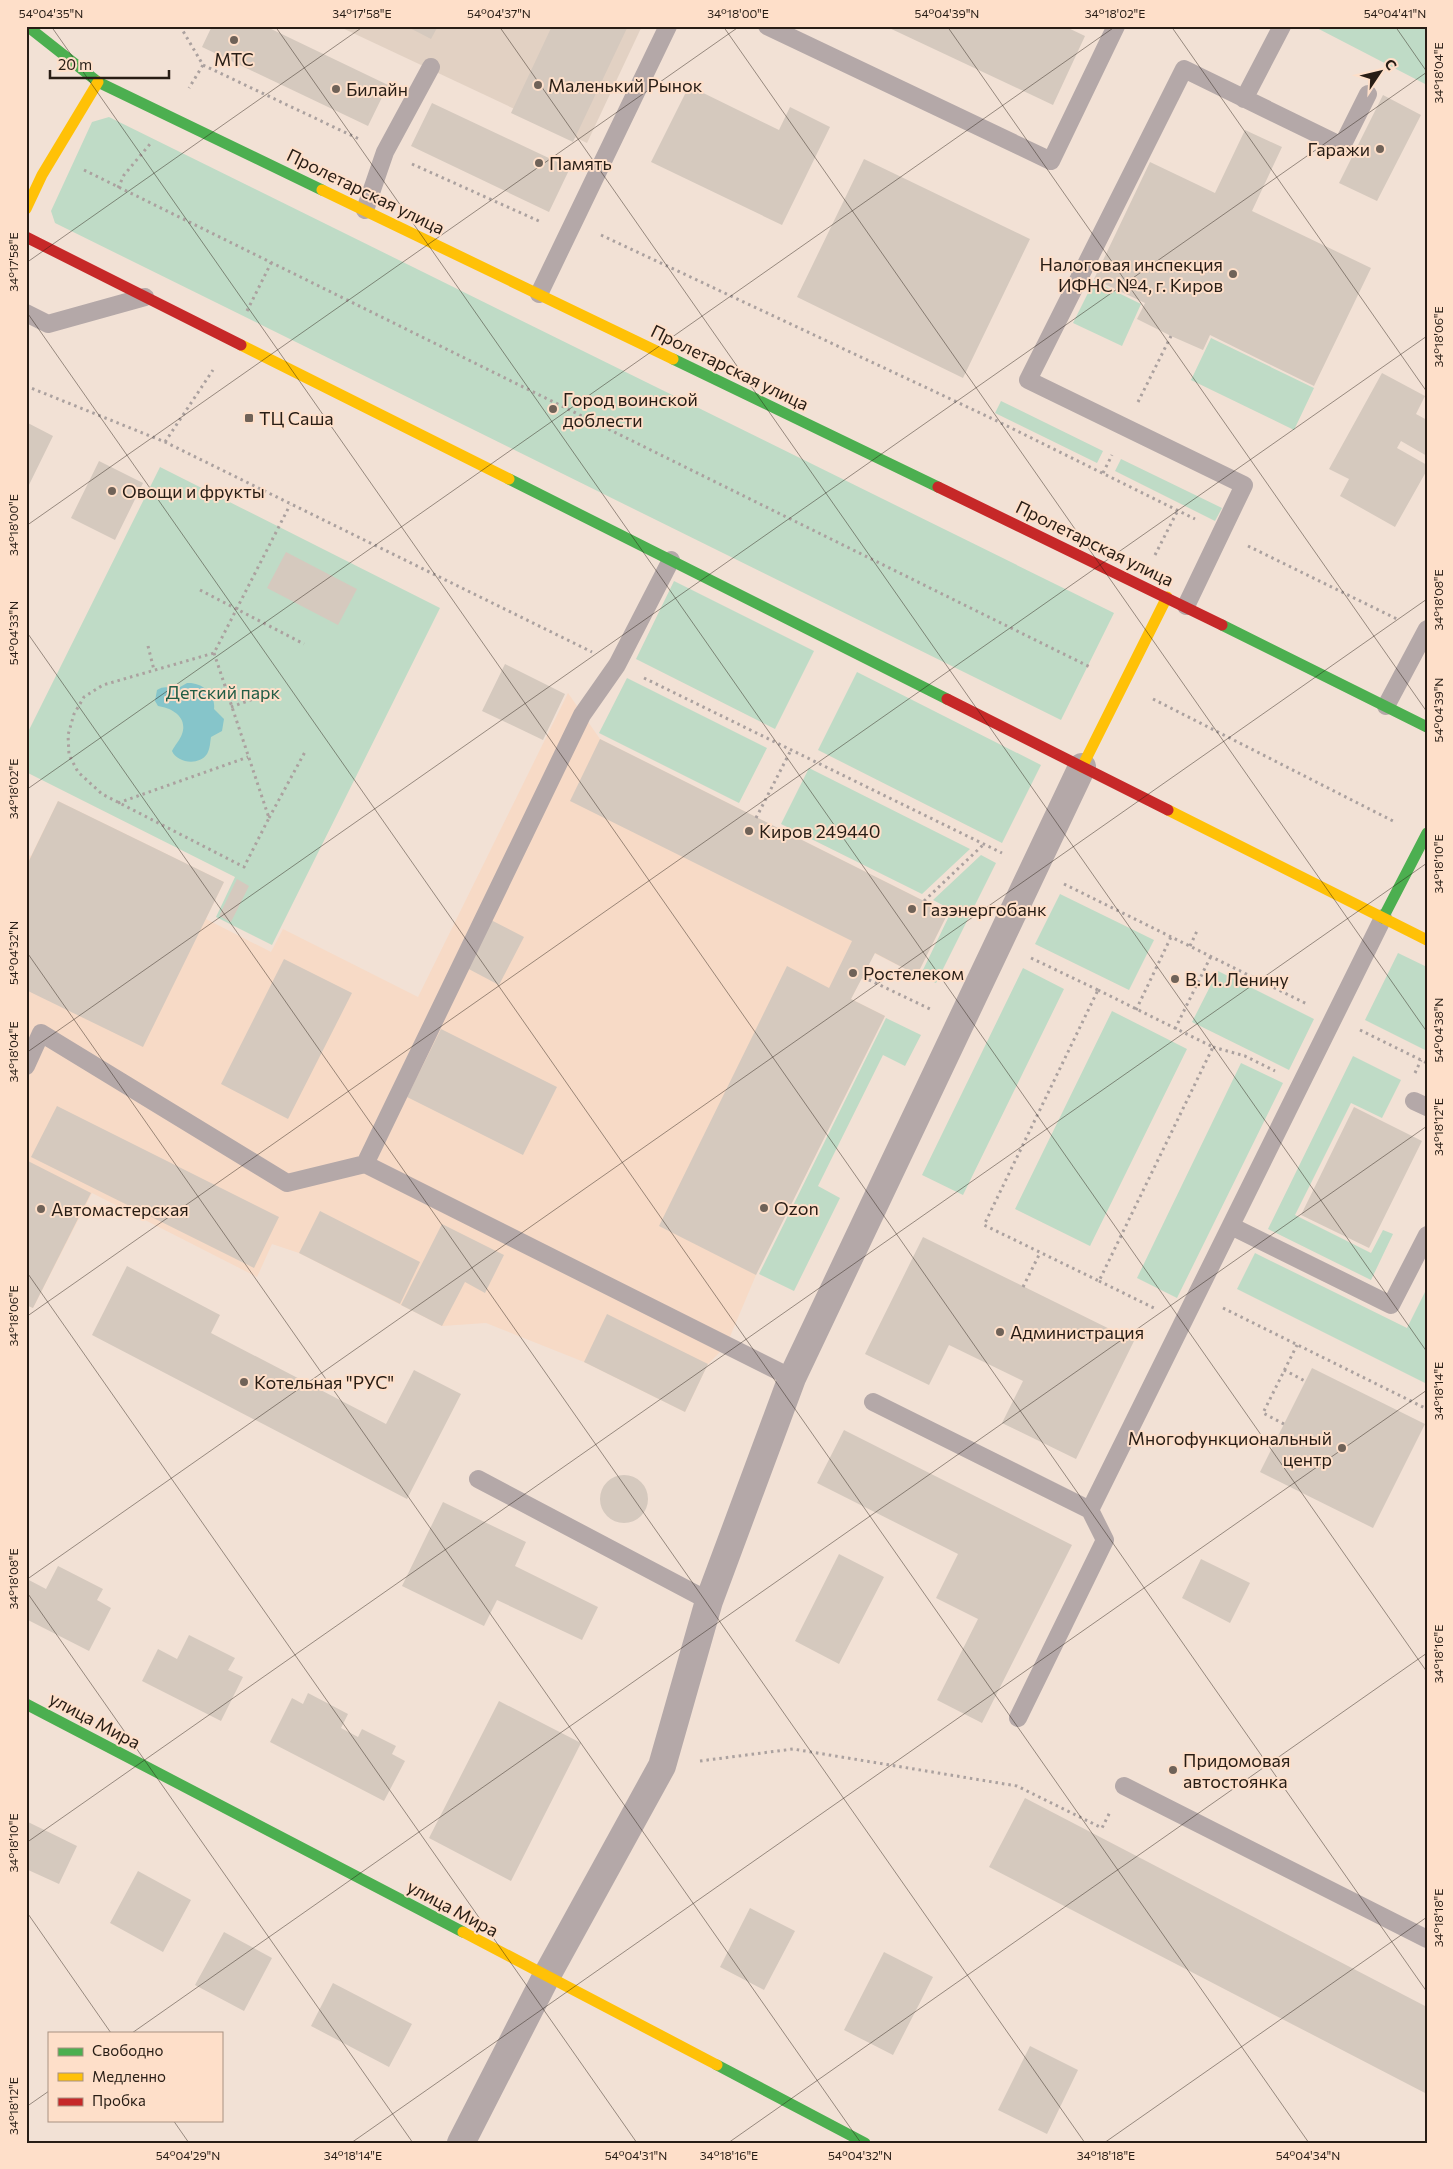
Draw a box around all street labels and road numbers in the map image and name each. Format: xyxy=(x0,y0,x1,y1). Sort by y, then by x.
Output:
street label: Пролетарская улица xyxy=(284,143,448,239)
street label: Пролетарская улица xyxy=(648,319,812,415)
street label: Пролетарская улица xyxy=(1013,495,1177,591)
street label: улица Мира xyxy=(46,1687,144,1753)
street label: улица Мира xyxy=(404,1875,502,1941)

